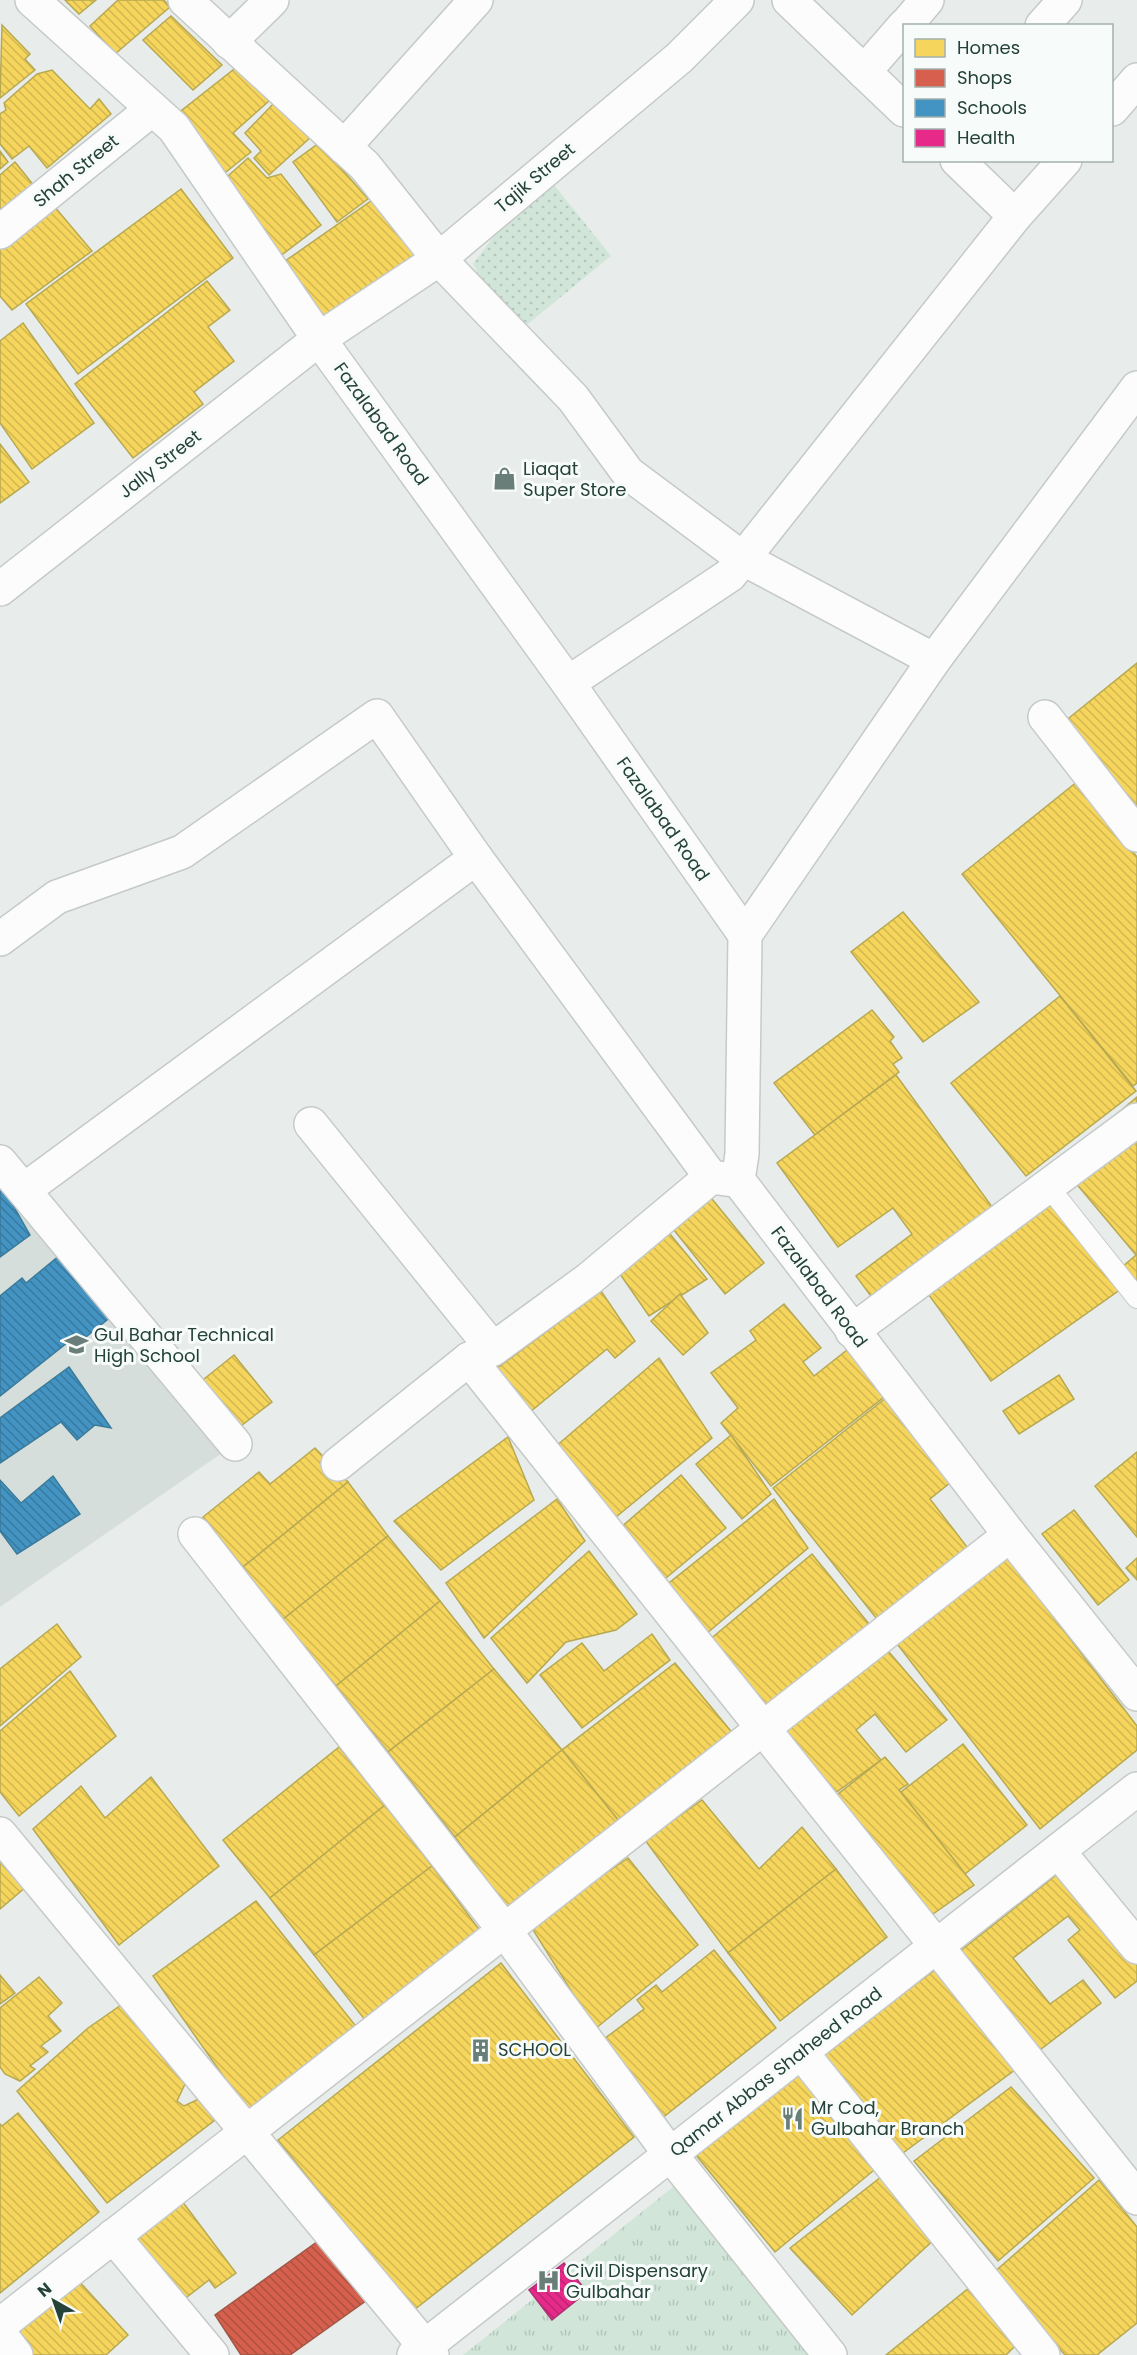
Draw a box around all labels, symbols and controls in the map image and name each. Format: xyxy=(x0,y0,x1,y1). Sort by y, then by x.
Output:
legend xyxy=(903,24,1113,162)
text: Homes xyxy=(957,35,1020,60)
text: Shops xyxy=(957,65,1012,90)
text: Schools xyxy=(957,95,1027,120)
text: Health xyxy=(957,125,1015,150)
street label: Shah Street xyxy=(28,128,124,213)
street label: Tajik Street xyxy=(489,137,580,219)
street label: Fazalabad Road xyxy=(328,357,435,490)
street label: Jally Street xyxy=(113,424,206,504)
place label: Liaqat Super Store xyxy=(523,456,626,502)
shop icon: Liaqat Super Store xyxy=(492,466,518,492)
street label: Fazalabad Road xyxy=(611,752,716,886)
street label: Fazalabad Road xyxy=(765,1221,873,1353)
place label: Gul Bahar Technical High School xyxy=(94,1322,274,1368)
school or university icon: Gul Bahar Technical High School xyxy=(63,1332,89,1358)
street label: Qamar Abbas Shaheed Road xyxy=(664,1981,887,2163)
building icon: SCHOOL xyxy=(467,2037,493,2063)
place label: SCHOOL xyxy=(498,2037,571,2062)
place label: Mr Cod, Gulbahar Branch xyxy=(811,2095,964,2141)
restaurant icon: Mr Cod, Gulbahar Branch xyxy=(780,2105,806,2131)
place label: Civil Dispensary Gulbahar xyxy=(566,2258,708,2304)
hospital icon: Civil Dispensary Gulbahar xyxy=(535,2268,561,2294)
north arrow xyxy=(24,2271,84,2331)
text: N xyxy=(33,2277,57,2303)

